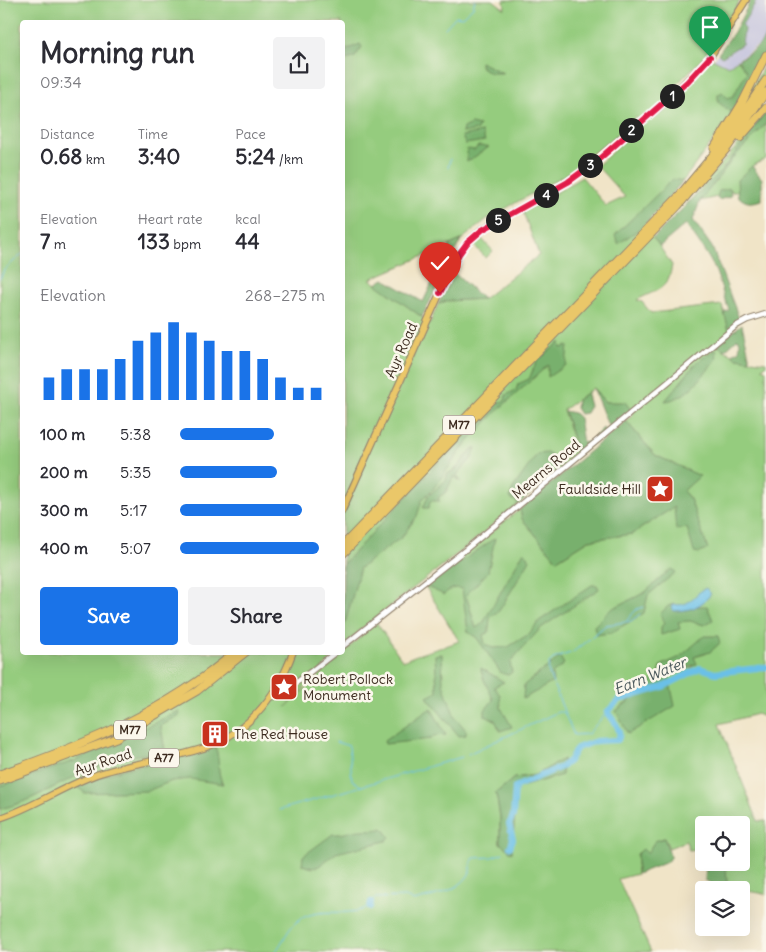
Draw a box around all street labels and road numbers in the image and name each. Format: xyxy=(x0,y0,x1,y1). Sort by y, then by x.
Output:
street label: Ayr Road xyxy=(381,319,421,381)
road number: M77 xyxy=(443,416,475,434)
street label: Mearns Road xyxy=(508,435,584,503)
road number: M77 xyxy=(114,720,146,740)
street label: Ayr Road xyxy=(72,744,134,780)
road number: A77 xyxy=(149,748,179,768)

